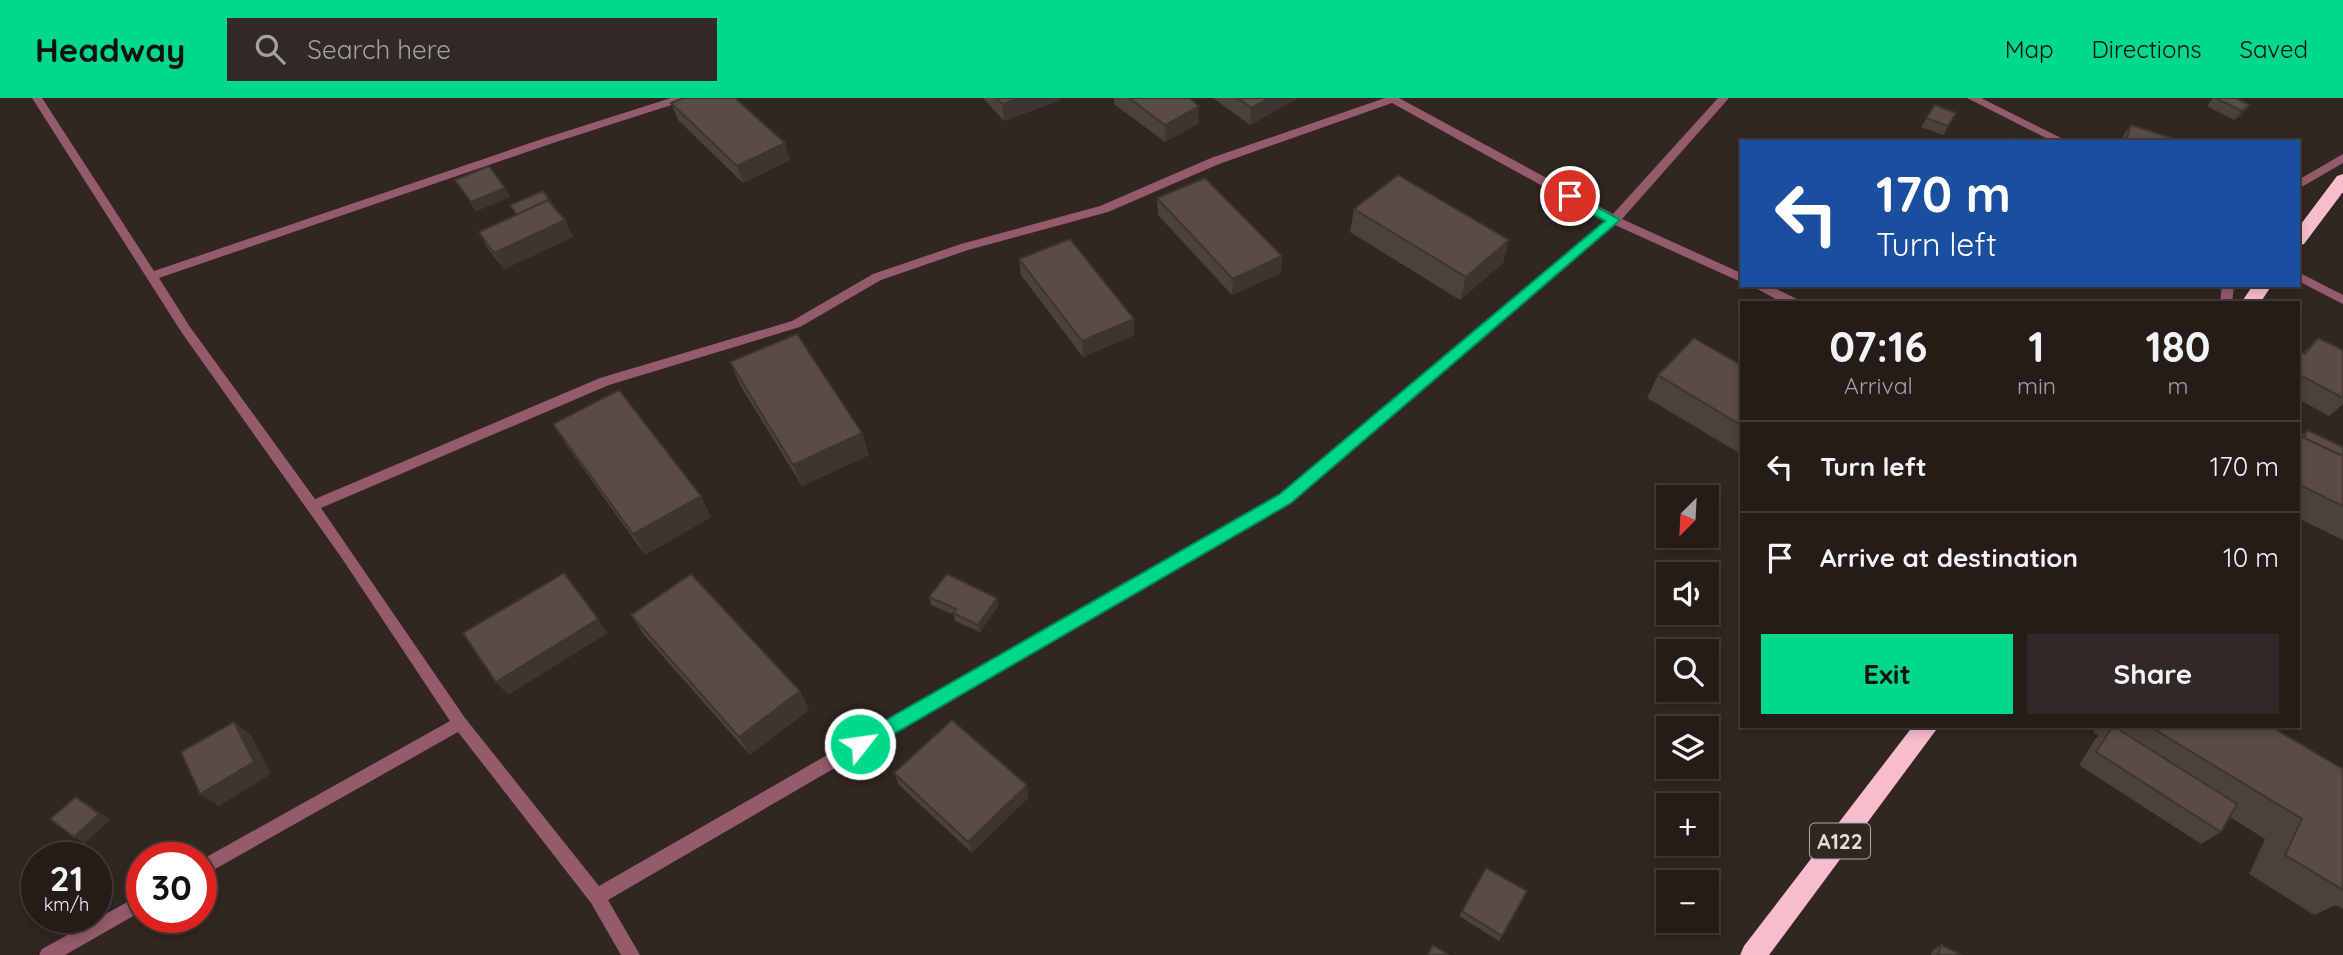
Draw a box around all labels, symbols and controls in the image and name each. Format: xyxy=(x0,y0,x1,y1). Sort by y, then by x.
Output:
search box xyxy=(227,18,717,81)
text: Headway xyxy=(35,29,185,70)
icon: search xyxy=(251,30,289,68)
text: Search here xyxy=(307,33,451,66)
text: Map xyxy=(2005,34,2054,64)
text: Directions xyxy=(2092,34,2202,64)
text: Saved xyxy=(2240,34,2308,64)
text: 170 m xyxy=(1876,163,2011,224)
pin xyxy=(1540,166,1600,226)
icon: left xyxy=(1761,168,1852,259)
icon: arrive xyxy=(1551,177,1589,215)
text: Turn left xyxy=(1876,224,1997,264)
text: 07:16 xyxy=(1829,320,1928,373)
text: 1 xyxy=(2028,320,2045,373)
text: 180 xyxy=(2145,320,2211,373)
text: Arrival xyxy=(1844,371,1913,400)
text: min xyxy=(2017,371,2056,400)
text: m xyxy=(2168,371,2189,400)
icon: left xyxy=(1761,448,1799,486)
text: Turn left xyxy=(1820,450,1927,483)
text: 170 m xyxy=(2210,450,2279,483)
north arrow xyxy=(1656,485,1718,548)
map controls xyxy=(1656,485,1719,933)
icon: arrive xyxy=(1761,539,1799,577)
text: Arrive at destination xyxy=(1820,541,2078,574)
text: 10 m xyxy=(2223,541,2279,574)
button: sound xyxy=(1656,562,1719,625)
button: Exit xyxy=(1761,634,2013,714)
button: Share xyxy=(2027,634,2279,714)
button: search xyxy=(1656,639,1719,702)
position arrow xyxy=(823,707,897,781)
button: layers xyxy=(1656,716,1719,779)
button: + xyxy=(1656,793,1719,856)
road number: A122 xyxy=(1810,824,1870,858)
speed limit sign: 30 xyxy=(126,842,217,933)
text: 21 xyxy=(50,856,83,900)
button: − xyxy=(1656,870,1719,933)
text: km/h xyxy=(44,893,89,916)

